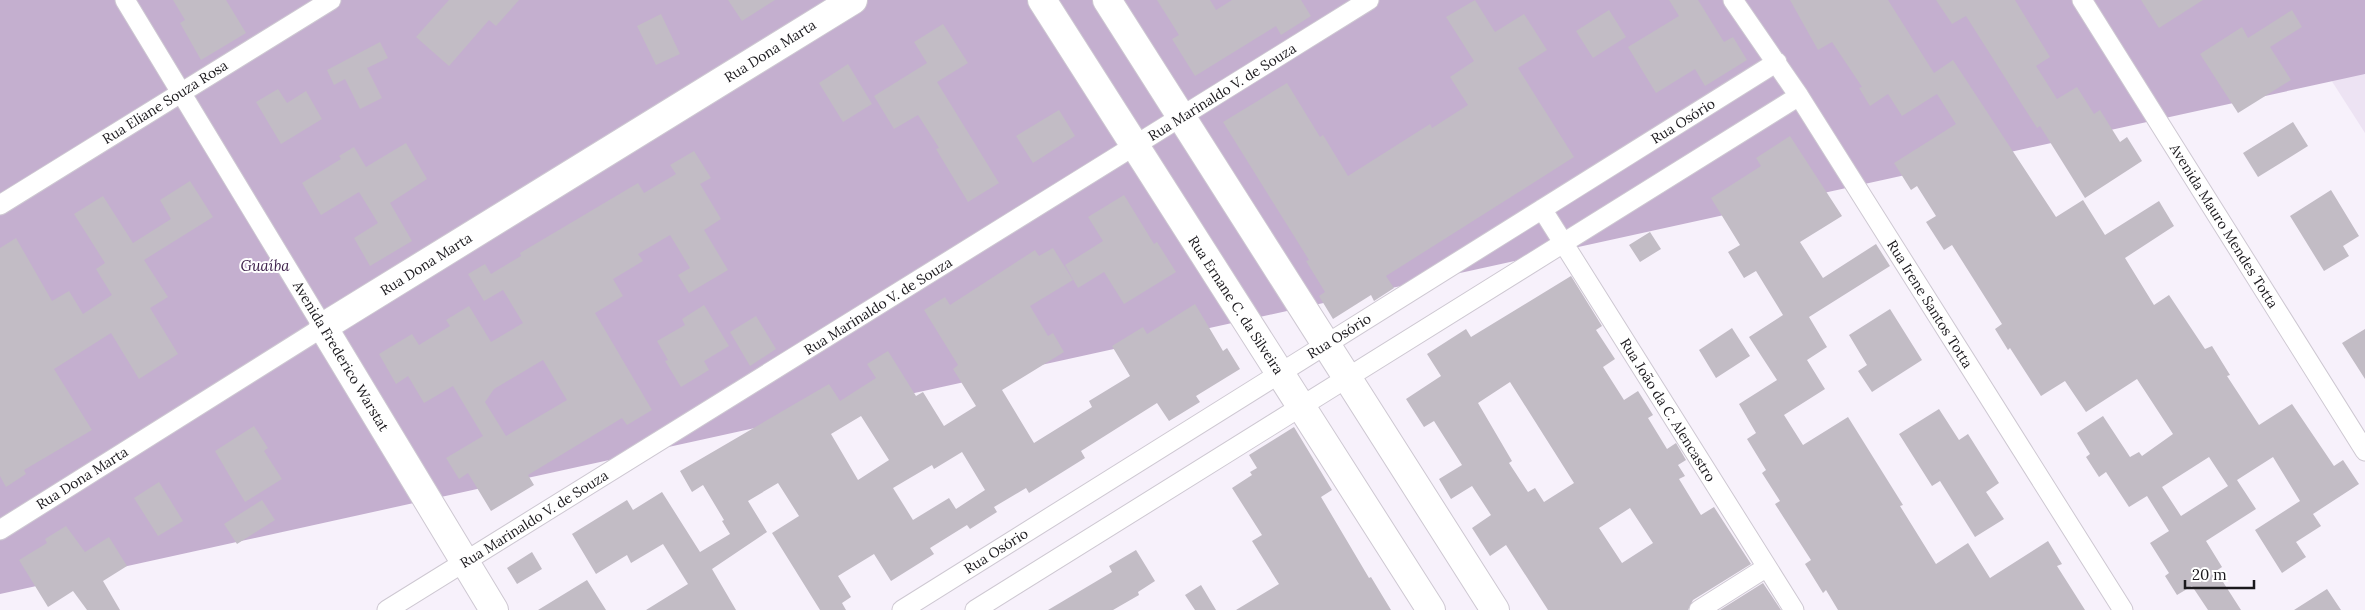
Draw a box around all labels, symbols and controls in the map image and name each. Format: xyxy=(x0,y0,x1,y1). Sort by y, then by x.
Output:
street label: Rua Dona Marta xyxy=(721,16,819,86)
street label: Rua Marinaldo V. de Souza xyxy=(1145,39,1299,145)
street label: Rua Eliane Souza Rosa xyxy=(99,56,231,148)
street label: Rua Osório xyxy=(1648,94,1718,148)
street label: Avenida Mauro Mendes Totta xyxy=(2165,140,2282,312)
street label: Rua Dona Marta xyxy=(377,229,475,299)
street label: Rua Ernane C. da Silveira xyxy=(1184,232,1288,378)
street label: Rua Irene Santos Totta xyxy=(1883,237,1977,371)
street label: Rua Marinaldo V. de Souza xyxy=(801,253,955,359)
water label: Guaíba xyxy=(240,256,290,275)
street label: Avenida Frederico Warstat xyxy=(288,277,393,435)
street label: Rua Osório xyxy=(1304,309,1374,363)
street label: Rua João da C. Alencastro xyxy=(1616,335,1720,485)
street label: Rua Dona Marta xyxy=(33,443,131,513)
street label: Rua Marinaldo V. de Souza xyxy=(457,466,611,572)
street label: Rua Osório xyxy=(961,524,1031,578)
scale bar xyxy=(2185,558,2254,590)
text: 20 m xyxy=(2192,565,2227,584)

